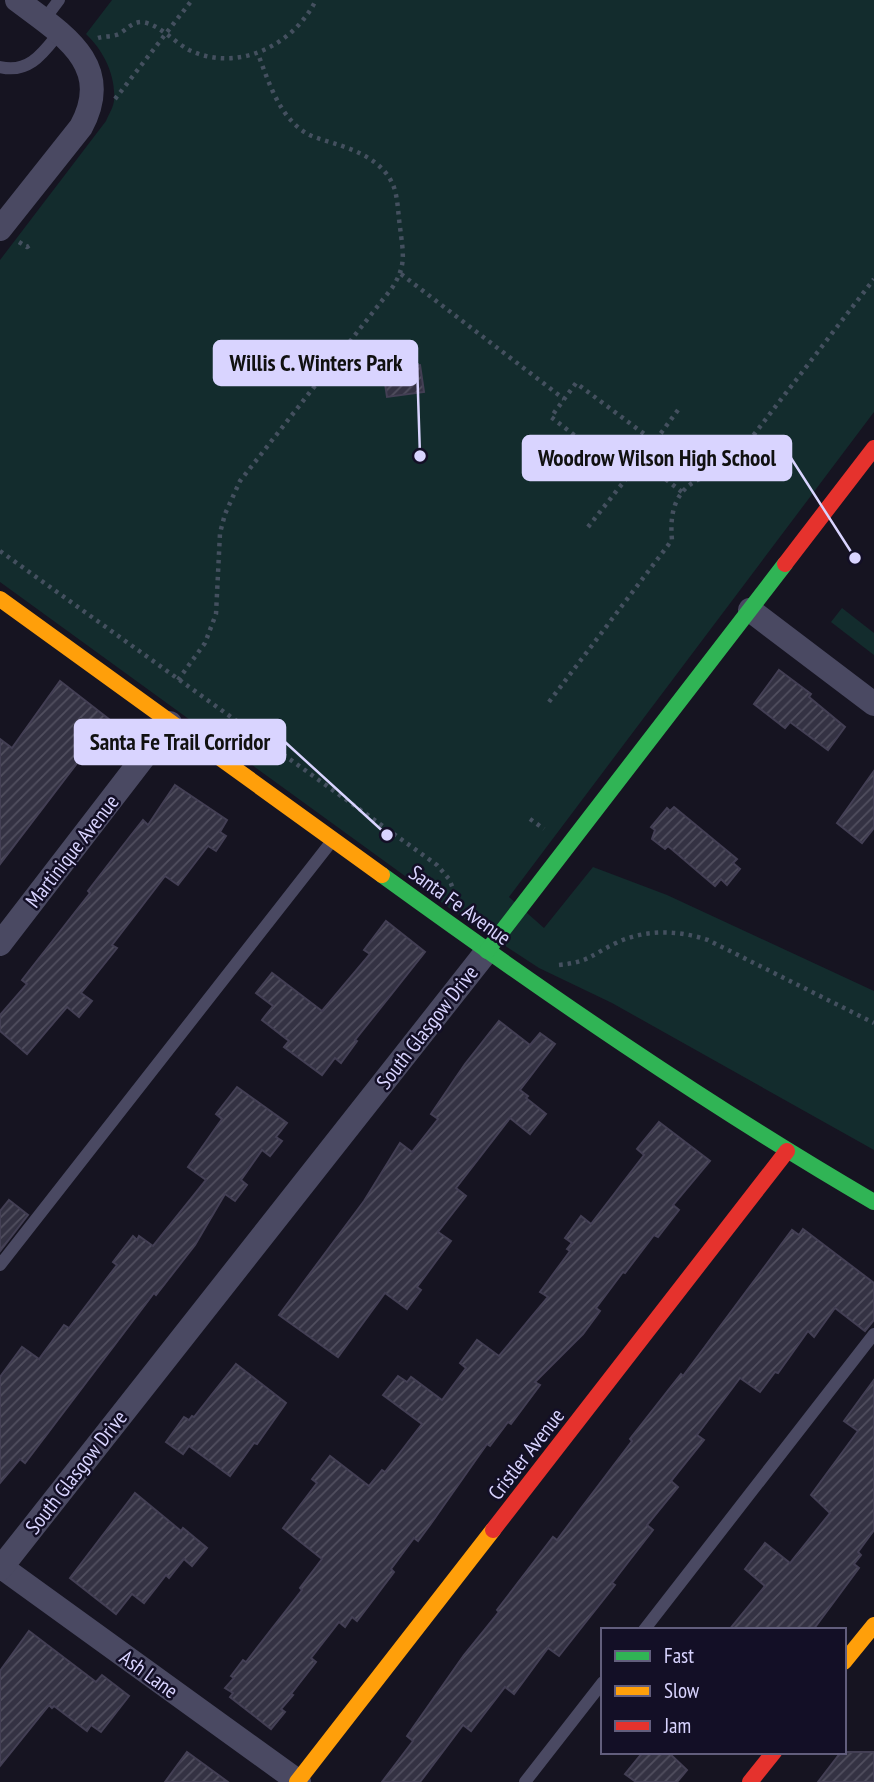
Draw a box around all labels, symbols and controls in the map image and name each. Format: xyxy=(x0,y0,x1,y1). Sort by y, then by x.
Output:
callout: Willis C. Winters Park xyxy=(214,341,417,385)
text: Willis C. Winters Park xyxy=(229,348,403,377)
callout: Woodrow Wilson High School xyxy=(523,436,791,480)
text: Woodrow Wilson High School xyxy=(537,443,777,472)
callout: Santa Fe Trail Corridor xyxy=(75,720,285,764)
text: Santa Fe Trail Corridor xyxy=(90,727,271,756)
street label: Martinique Avenue xyxy=(19,789,125,913)
street label: Santa Fe Avenue xyxy=(404,859,516,951)
street label: South Glasgow Drive xyxy=(370,960,484,1094)
street label: Cristler Avenue xyxy=(482,1403,570,1505)
street label: South Glasgow Drive xyxy=(19,1405,133,1539)
legend xyxy=(601,1628,846,1754)
text: Fast xyxy=(664,1642,694,1669)
street label: Ash Lane xyxy=(115,1644,183,1704)
text: Slow xyxy=(664,1677,700,1704)
text: Jam xyxy=(663,1712,691,1739)

